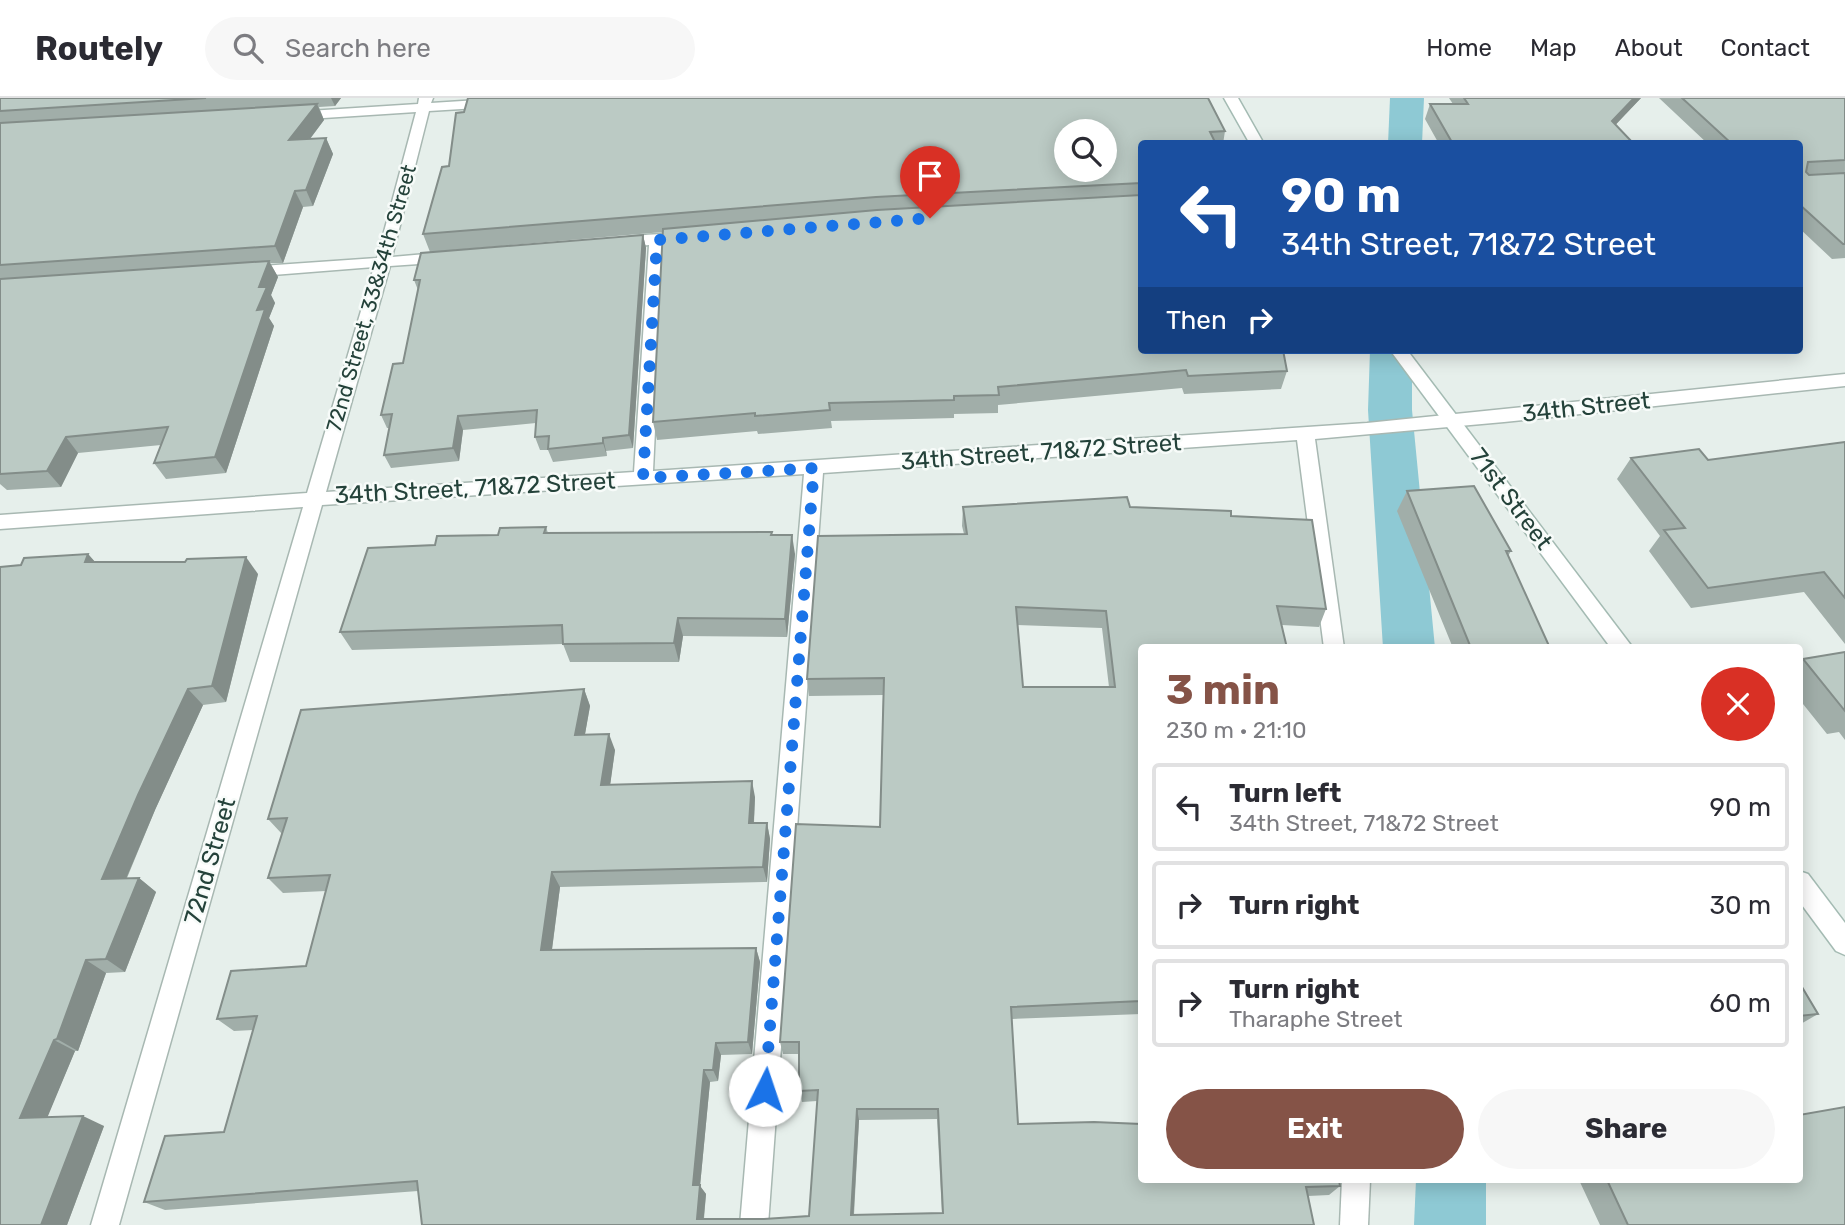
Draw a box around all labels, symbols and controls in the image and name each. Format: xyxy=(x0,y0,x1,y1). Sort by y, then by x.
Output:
search box xyxy=(205,17,695,80)
text: Routely xyxy=(35,29,163,68)
icon: search xyxy=(229,29,267,67)
text: Search here xyxy=(285,33,431,64)
text: Home xyxy=(1426,34,1492,62)
text: Map xyxy=(1530,34,1577,62)
text: About xyxy=(1615,34,1683,62)
text: Contact xyxy=(1721,34,1810,62)
map controls xyxy=(1054,119,1117,182)
button: search xyxy=(1054,119,1117,182)
pin xyxy=(900,146,960,218)
icon: arrive xyxy=(911,157,949,195)
street label: 72nd Street, 33&34th Street xyxy=(321,161,421,435)
text: 90 m xyxy=(1281,166,1401,224)
icon: left xyxy=(1166,168,1257,259)
text: 34th Street, 71&72 Street xyxy=(1281,225,1656,263)
icon: right xyxy=(1241,301,1279,339)
text: Then xyxy=(1166,305,1227,336)
street label: 34th Street xyxy=(1521,386,1651,428)
street label: 34th Street, 71&72 Street xyxy=(900,428,1182,476)
street label: 71st Street xyxy=(1464,443,1558,555)
street label: 34th Street, 71&72 Street xyxy=(334,467,616,509)
text: 3 min xyxy=(1166,665,1280,715)
button: close xyxy=(1701,667,1775,741)
text: 230 m · 21:10 xyxy=(1166,716,1307,744)
text: Turn left xyxy=(1229,778,1341,809)
icon: left xyxy=(1170,788,1208,826)
text: 90 m xyxy=(1710,792,1771,823)
street label: 72nd Street xyxy=(179,794,241,928)
text: 34th Street, 71&72 Street xyxy=(1229,809,1499,837)
icon: right xyxy=(1170,886,1208,924)
text: Turn right xyxy=(1229,890,1359,921)
text: 30 m xyxy=(1709,890,1771,921)
text: Turn right xyxy=(1229,974,1359,1005)
icon: right xyxy=(1170,984,1208,1022)
text: 60 m xyxy=(1709,988,1771,1019)
text: Tharaphe Street xyxy=(1229,1005,1403,1033)
position arrow xyxy=(728,1053,802,1127)
button: Exit xyxy=(1166,1089,1464,1169)
button: Share xyxy=(1478,1089,1775,1169)

